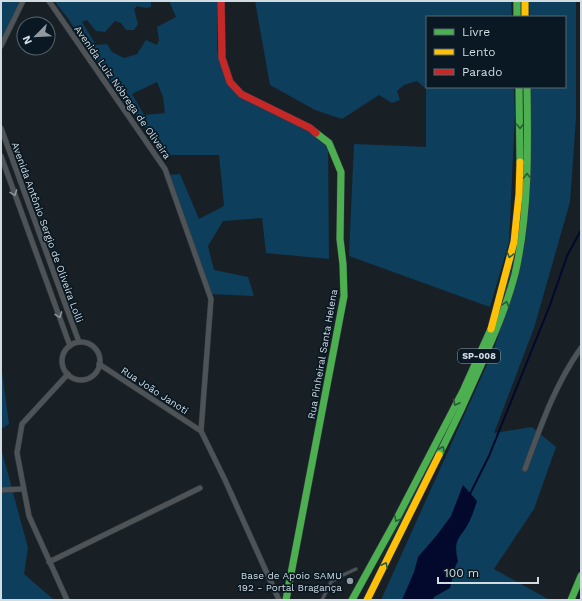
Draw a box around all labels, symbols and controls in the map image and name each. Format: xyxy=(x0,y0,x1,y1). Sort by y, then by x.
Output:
north arrow xyxy=(16,16,56,56)
legend xyxy=(426,16,566,88)
street label: Avenida Luiz Nóbrega de Oliveira xyxy=(72,24,173,161)
text: Livre xyxy=(462,25,490,39)
text: N xyxy=(20,33,35,46)
text: Lento xyxy=(462,45,496,59)
text: Parado xyxy=(462,65,502,79)
one-way arrow xyxy=(515,123,524,129)
street label: Avenida Antônio Sergio de Oliveira Lolli xyxy=(10,141,85,324)
one-way arrow xyxy=(523,173,531,179)
one-way arrow xyxy=(10,189,18,196)
one-way arrow xyxy=(506,251,515,258)
street label: Rua Pinheiral Santa Helena xyxy=(306,288,339,420)
one-way arrow xyxy=(501,301,509,308)
one-way arrow xyxy=(54,312,62,319)
road number: SP-008 xyxy=(458,349,500,363)
street label: Rua João Janoti xyxy=(119,365,190,416)
one-way arrow xyxy=(454,399,461,406)
one-way arrow xyxy=(437,445,445,453)
one-way arrow xyxy=(394,514,402,522)
scale bar xyxy=(438,559,538,585)
one-way arrow xyxy=(380,562,388,569)
text: 100 m xyxy=(444,566,479,580)
place label: Base de Apoio SAMU 192 - Portal Bragança xyxy=(238,570,342,593)
marker: Base de Apoio SAMU 192 - Portal Bragança xyxy=(345,576,355,586)

